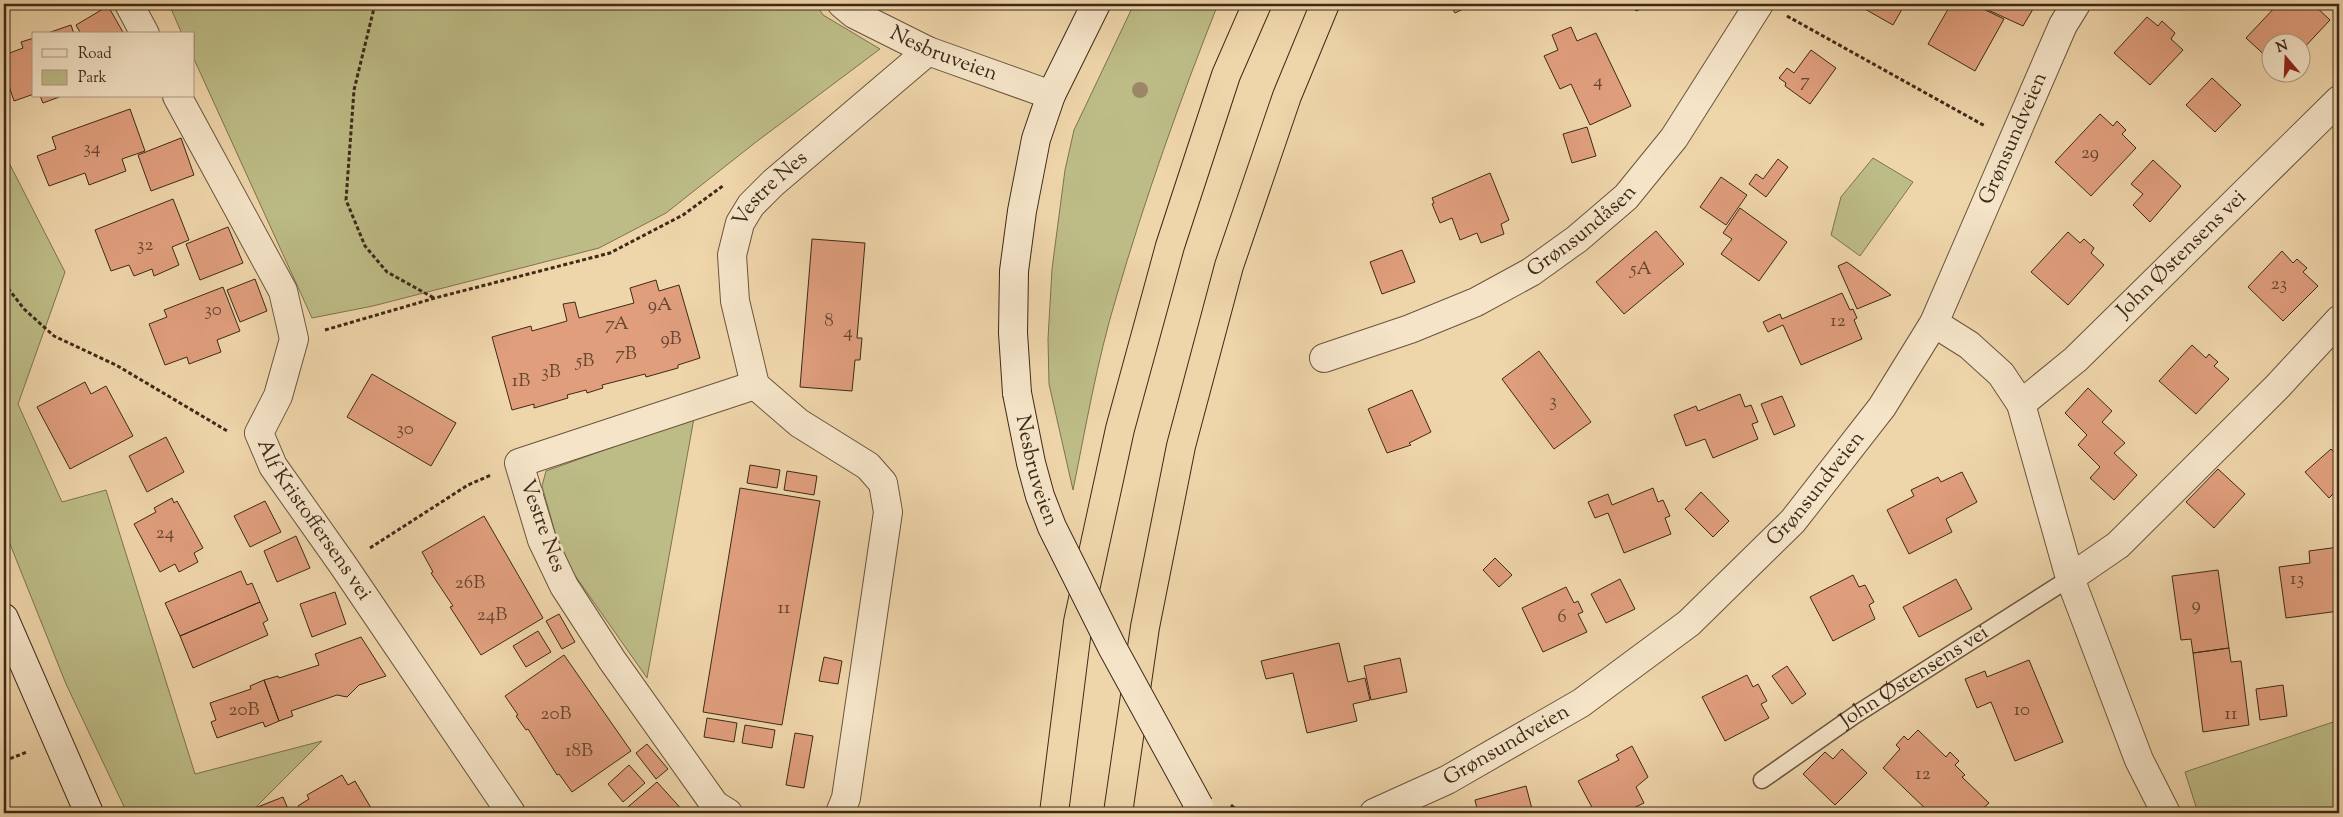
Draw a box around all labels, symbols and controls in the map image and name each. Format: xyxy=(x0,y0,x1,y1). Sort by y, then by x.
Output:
street label: Nesbruveien xyxy=(884,19,1001,90)
legend xyxy=(32,32,195,98)
north arrow xyxy=(2260,32,2310,82)
text: N xyxy=(2274,36,2291,59)
text: Road xyxy=(78,44,112,65)
text: Park xyxy=(78,68,107,89)
house number: 4 xyxy=(1593,68,1603,95)
house number: 7 xyxy=(1800,68,1810,95)
street label: Grønsundveien xyxy=(1972,68,2056,210)
house number: 34 xyxy=(83,135,101,162)
house number: 29 xyxy=(2081,140,2099,167)
street label: Vestre Nes xyxy=(726,144,815,233)
street label: Grønsundåsen xyxy=(1521,179,1645,285)
street label: John Østensens vei xyxy=(2110,184,2254,326)
house number: 32 xyxy=(137,232,153,259)
house number: 5A xyxy=(1629,256,1653,283)
house number: 23 xyxy=(2271,271,2287,298)
house number: 9A xyxy=(648,292,673,319)
house number: 30 xyxy=(204,297,222,324)
house number: 8 xyxy=(824,308,834,335)
house number: 12 xyxy=(1830,308,1846,335)
house number: 7A xyxy=(605,311,629,338)
house number: 4 xyxy=(843,319,853,346)
house number: 9B xyxy=(660,326,682,353)
house number: 7B xyxy=(615,341,637,368)
house number: 5B xyxy=(575,348,594,375)
house number: 3B xyxy=(541,359,561,386)
house number: 1B xyxy=(512,368,530,395)
house number: 3 xyxy=(1549,388,1557,415)
street label: Nesbruveien xyxy=(1007,413,1065,531)
house number: 30 xyxy=(396,416,414,443)
street label: Grønsundveien xyxy=(1760,425,1873,554)
street label: Alf Kristoffersens vei xyxy=(248,435,378,607)
street label: Vestre Nes xyxy=(511,475,573,577)
house number: 24 xyxy=(156,520,175,547)
house number: 13 xyxy=(2290,566,2304,593)
house number: 26B xyxy=(455,570,485,597)
house number: 9 xyxy=(2191,592,2201,619)
house number: 11 xyxy=(778,595,791,622)
house number: 24B xyxy=(477,602,507,629)
house number: 6 xyxy=(1557,604,1567,631)
street label: John Østensens vei xyxy=(1833,618,1995,737)
house number: 20B xyxy=(229,697,259,724)
street label: Grønsundveien xyxy=(1438,697,1576,794)
house number: 10 xyxy=(2014,697,2030,724)
house number: 20B xyxy=(541,701,571,728)
house number: 11 xyxy=(2225,701,2238,728)
house number: 18B xyxy=(565,738,593,765)
house number: 12 xyxy=(1915,761,1931,788)

